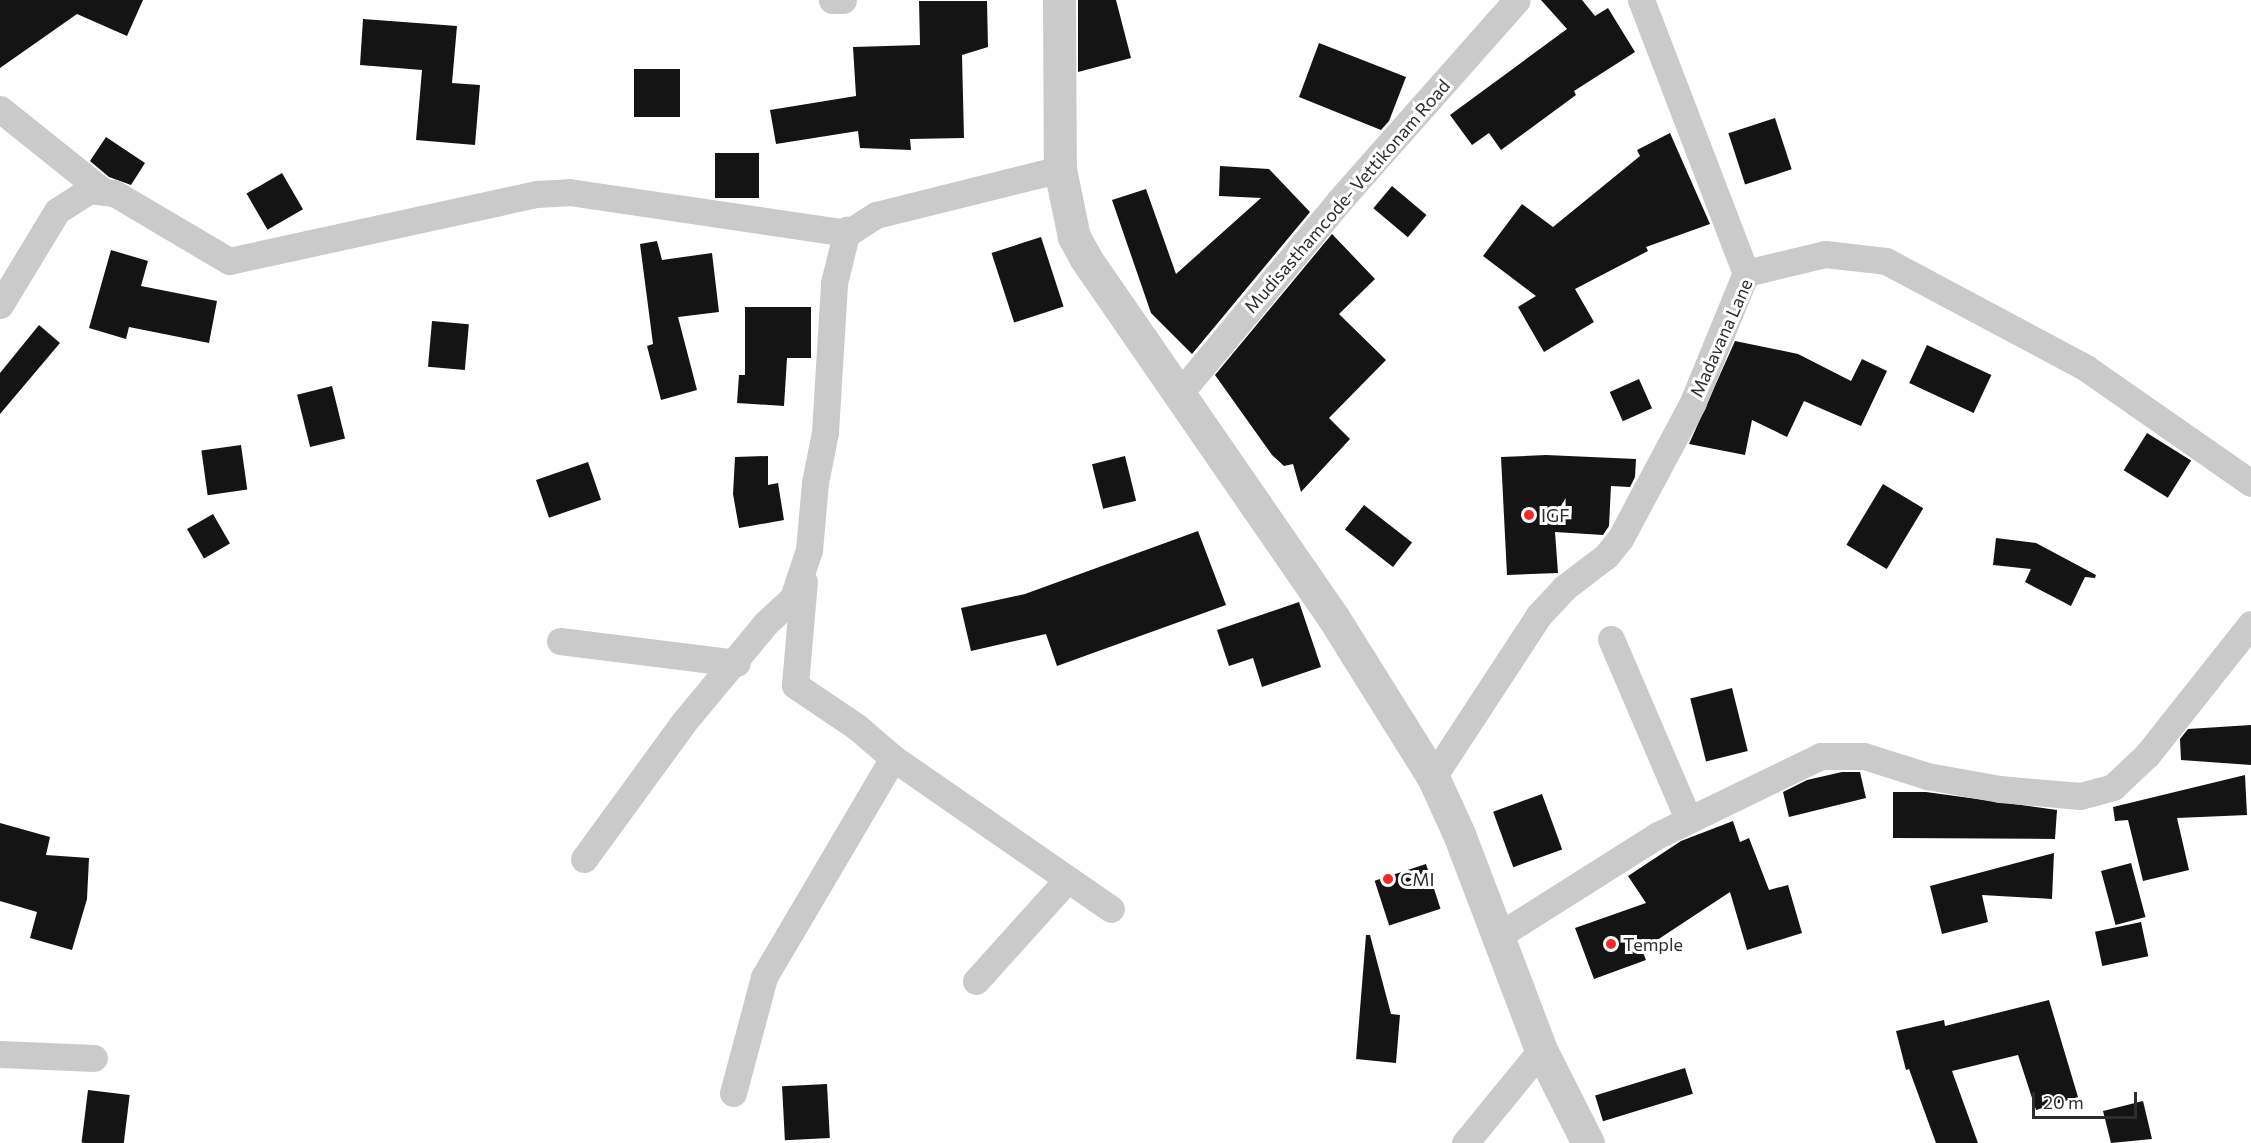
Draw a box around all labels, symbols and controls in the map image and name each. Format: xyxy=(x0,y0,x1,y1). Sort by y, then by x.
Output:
street label: Mudisasthamcode- Vettikonam Road xyxy=(1240,75,1454,317)
street label: Madavana Lane xyxy=(1685,275,1757,401)
place label: IGF xyxy=(1541,504,1570,526)
marker: IGF xyxy=(1522,508,1536,522)
place label: CMI xyxy=(1400,868,1435,890)
marker: CMI xyxy=(1381,872,1395,886)
place label: Temple xyxy=(1623,933,1683,955)
marker: Temple xyxy=(1604,937,1618,951)
scale bar xyxy=(2035,1080,2140,1118)
text: 20 m xyxy=(2043,1091,2084,1113)

